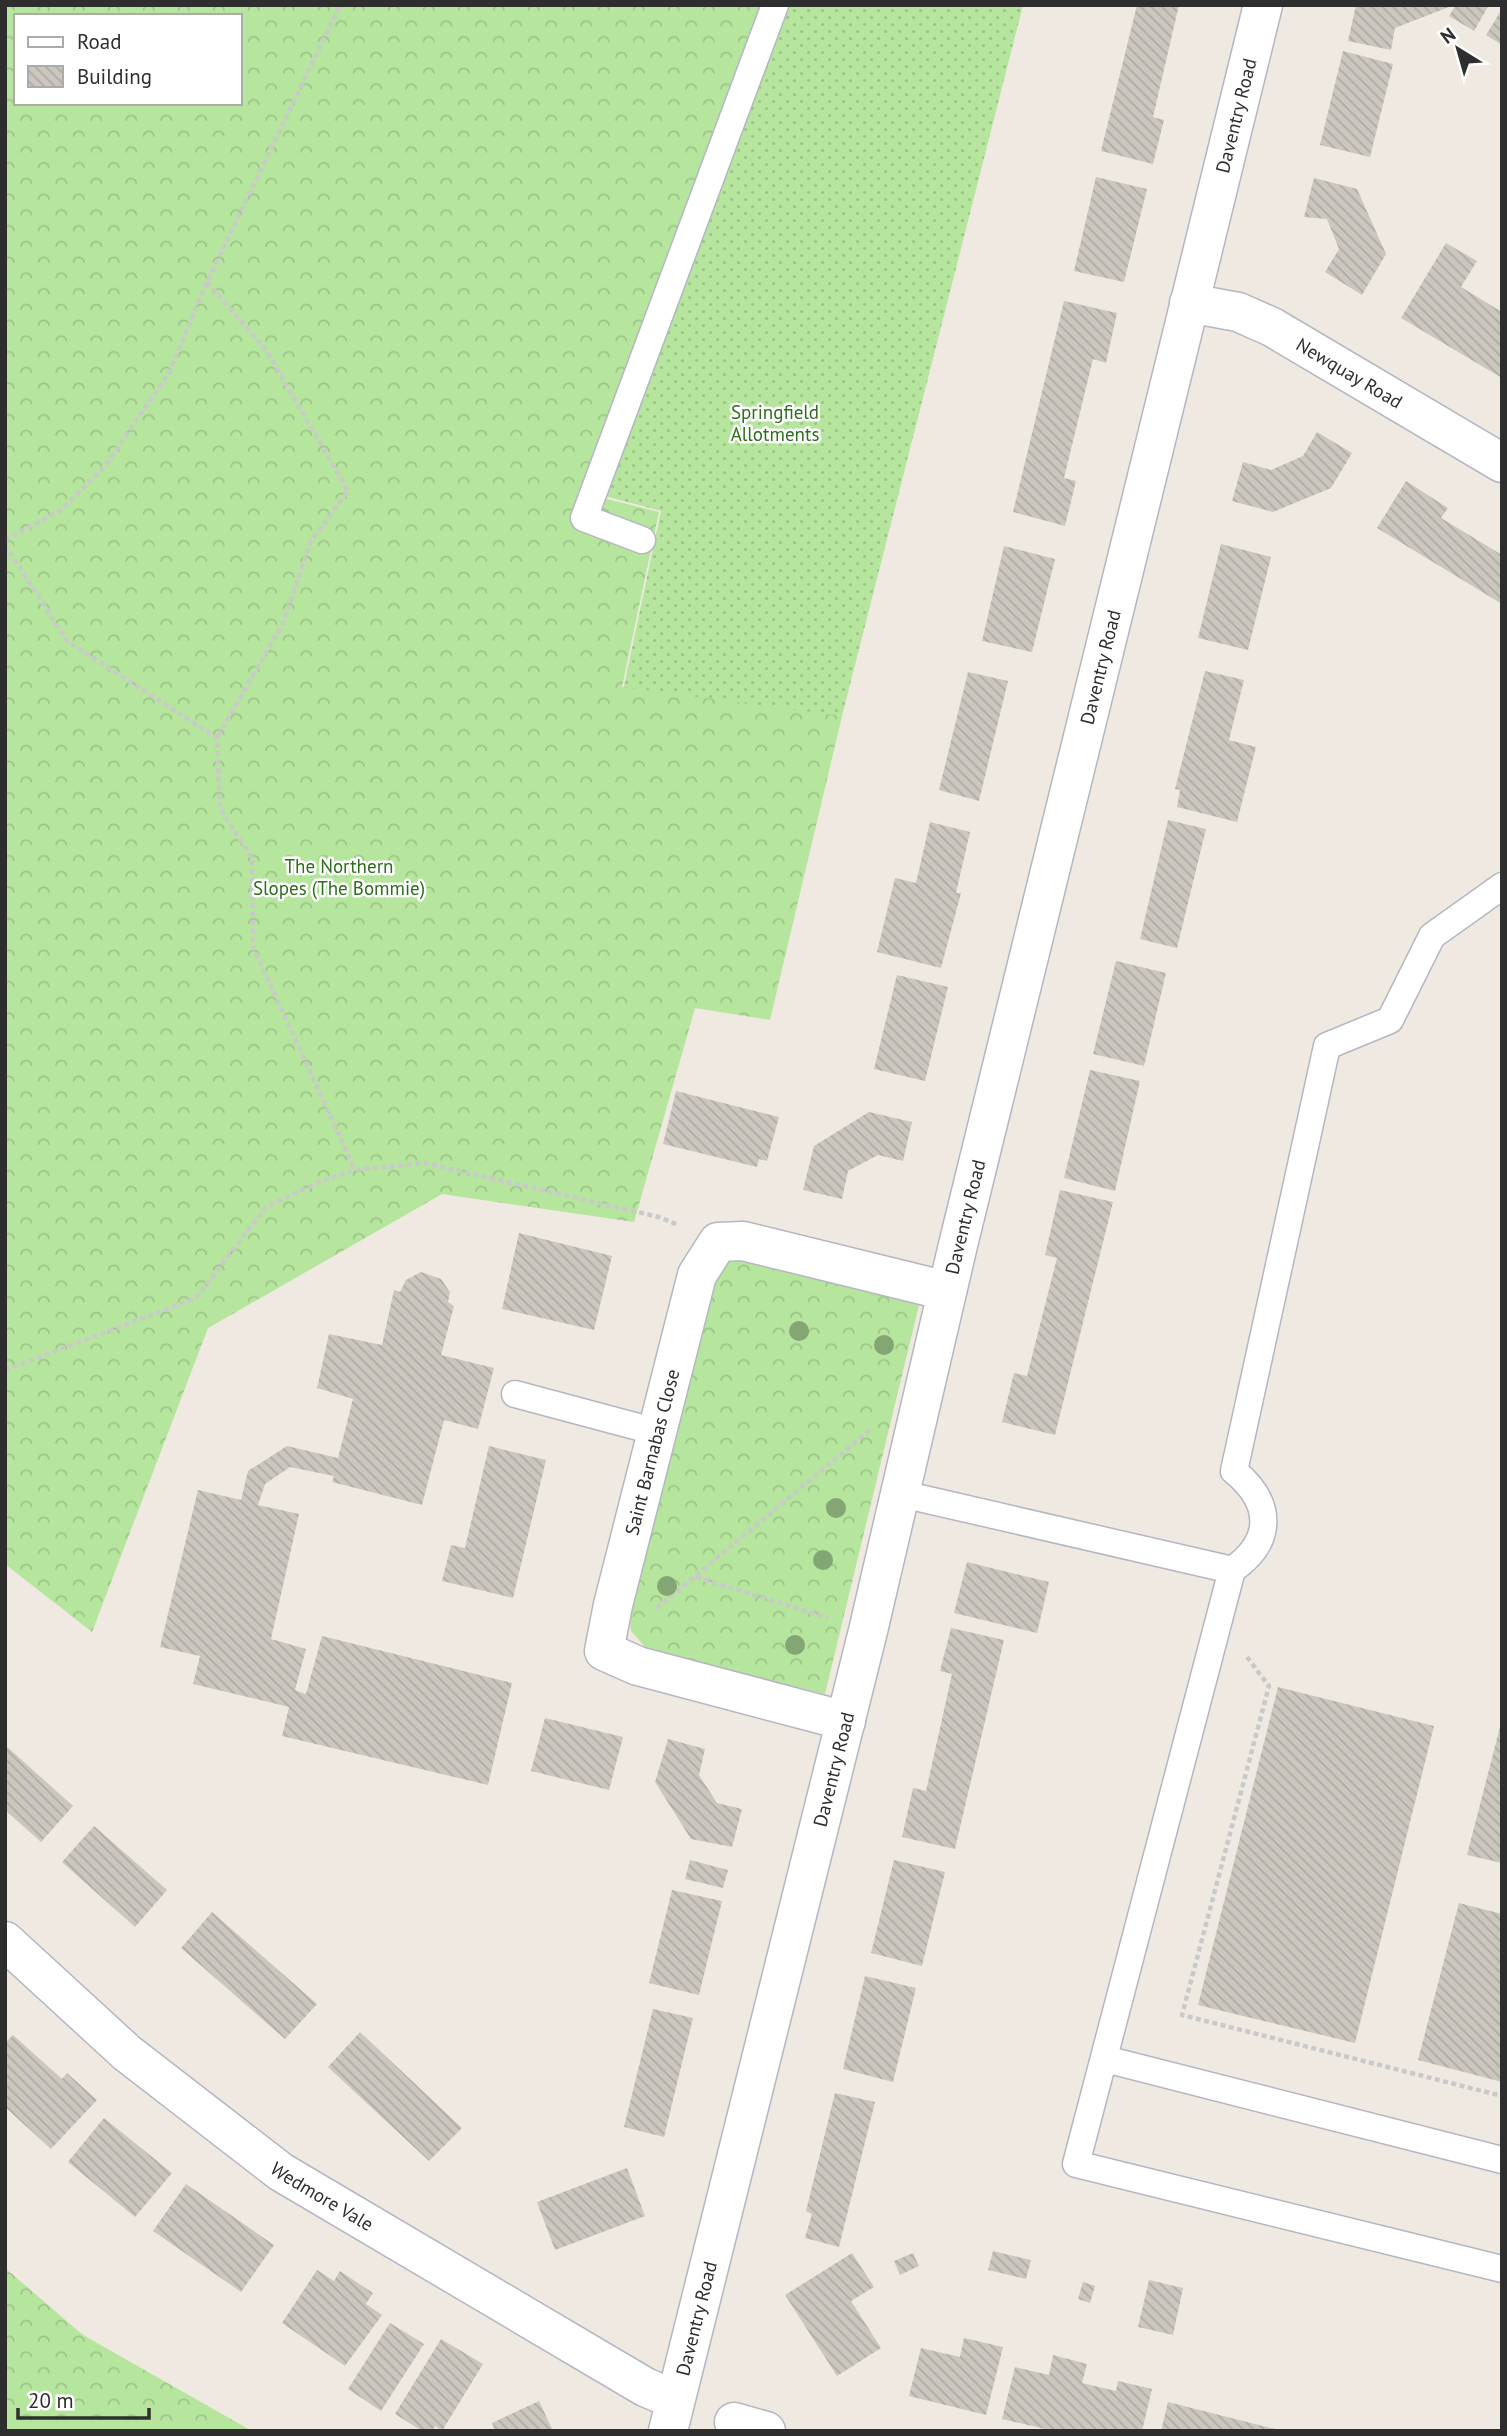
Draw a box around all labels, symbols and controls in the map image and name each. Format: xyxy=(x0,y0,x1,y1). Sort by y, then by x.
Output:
legend xyxy=(14,14,242,105)
north arrow xyxy=(1423,14,1493,84)
text: N xyxy=(1436,22,1460,49)
text: Road xyxy=(77,28,121,55)
street label: Daventry Road xyxy=(1210,56,1261,175)
text: Building xyxy=(77,63,152,90)
street label: Newquay Road xyxy=(1292,332,1407,414)
park label: Springfield Allotments xyxy=(731,400,819,446)
street label: Daventry Road xyxy=(1074,607,1126,727)
park label: The Northern Slopes (The Bommie) xyxy=(253,854,425,900)
street label: Daventry Road xyxy=(940,1157,991,1277)
street label: Saint Barnabas Close xyxy=(619,1366,685,1538)
street label: Daventry Road xyxy=(808,1710,859,1829)
street label: Wedmore Vale xyxy=(266,2156,378,2236)
street label: Daventry Road xyxy=(670,2259,722,2378)
scale bar xyxy=(18,2376,149,2420)
text: 20 m xyxy=(28,2387,74,2414)

